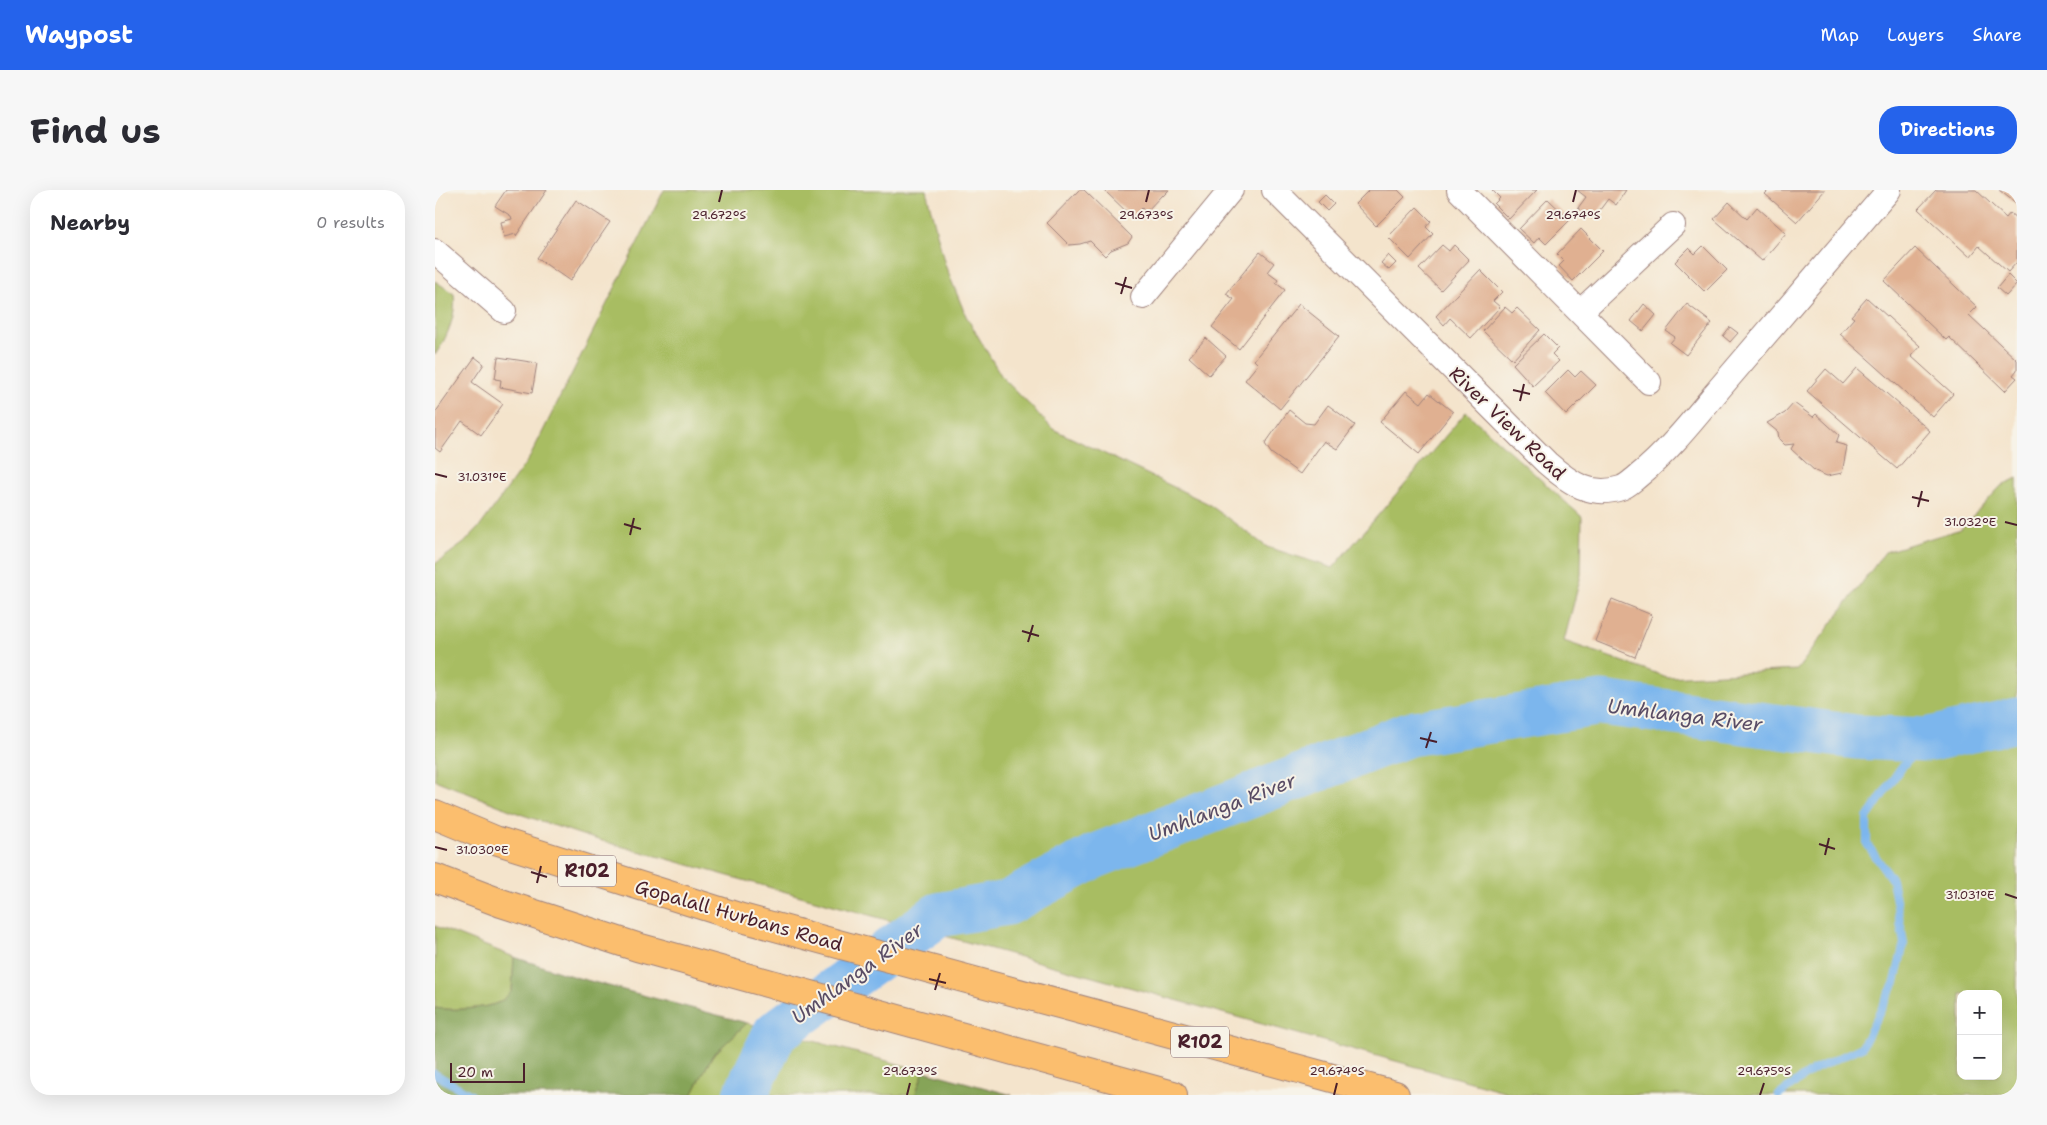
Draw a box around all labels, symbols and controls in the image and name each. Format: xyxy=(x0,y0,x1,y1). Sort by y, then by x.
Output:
text: Waypost xyxy=(25,19,133,51)
text: Map xyxy=(1821,23,1859,47)
text: Layers xyxy=(1887,23,1944,47)
text: Share xyxy=(1972,23,2022,47)
button: Directions xyxy=(1879,106,2017,154)
text: Find us xyxy=(30,107,161,154)
text: 29.672°S xyxy=(692,207,747,223)
text: 29.673°S xyxy=(1119,207,1174,223)
text: 29.674°S xyxy=(1546,207,1601,223)
text: Nearby xyxy=(50,209,130,237)
text: 0 results xyxy=(316,212,385,233)
street label: River View Road xyxy=(1444,361,1571,486)
text: 31.031°E xyxy=(457,469,507,485)
text: 31.032°E xyxy=(1944,514,1996,530)
water label: Umhlanga River xyxy=(1606,693,1765,737)
water label: Umhlanga River xyxy=(1144,767,1300,847)
text: 31.030°E xyxy=(455,842,509,858)
road number: R102 xyxy=(558,856,616,886)
street label: Gopalall Hurbans Road xyxy=(632,874,846,957)
text: 31.031°E xyxy=(1945,887,1995,903)
water label: Umhlanga River xyxy=(786,916,928,1029)
map controls xyxy=(1957,990,2002,1080)
button: + xyxy=(1957,990,2002,1035)
road number: R102 xyxy=(1171,1026,1229,1058)
button: − xyxy=(1957,1035,2002,1080)
scale bar xyxy=(450,1060,525,1083)
text: 20 m xyxy=(457,1063,493,1081)
text: 29.673°S xyxy=(883,1063,938,1079)
text: 29.674°S xyxy=(1310,1063,1365,1079)
text: 29.675°S xyxy=(1737,1063,1791,1079)

